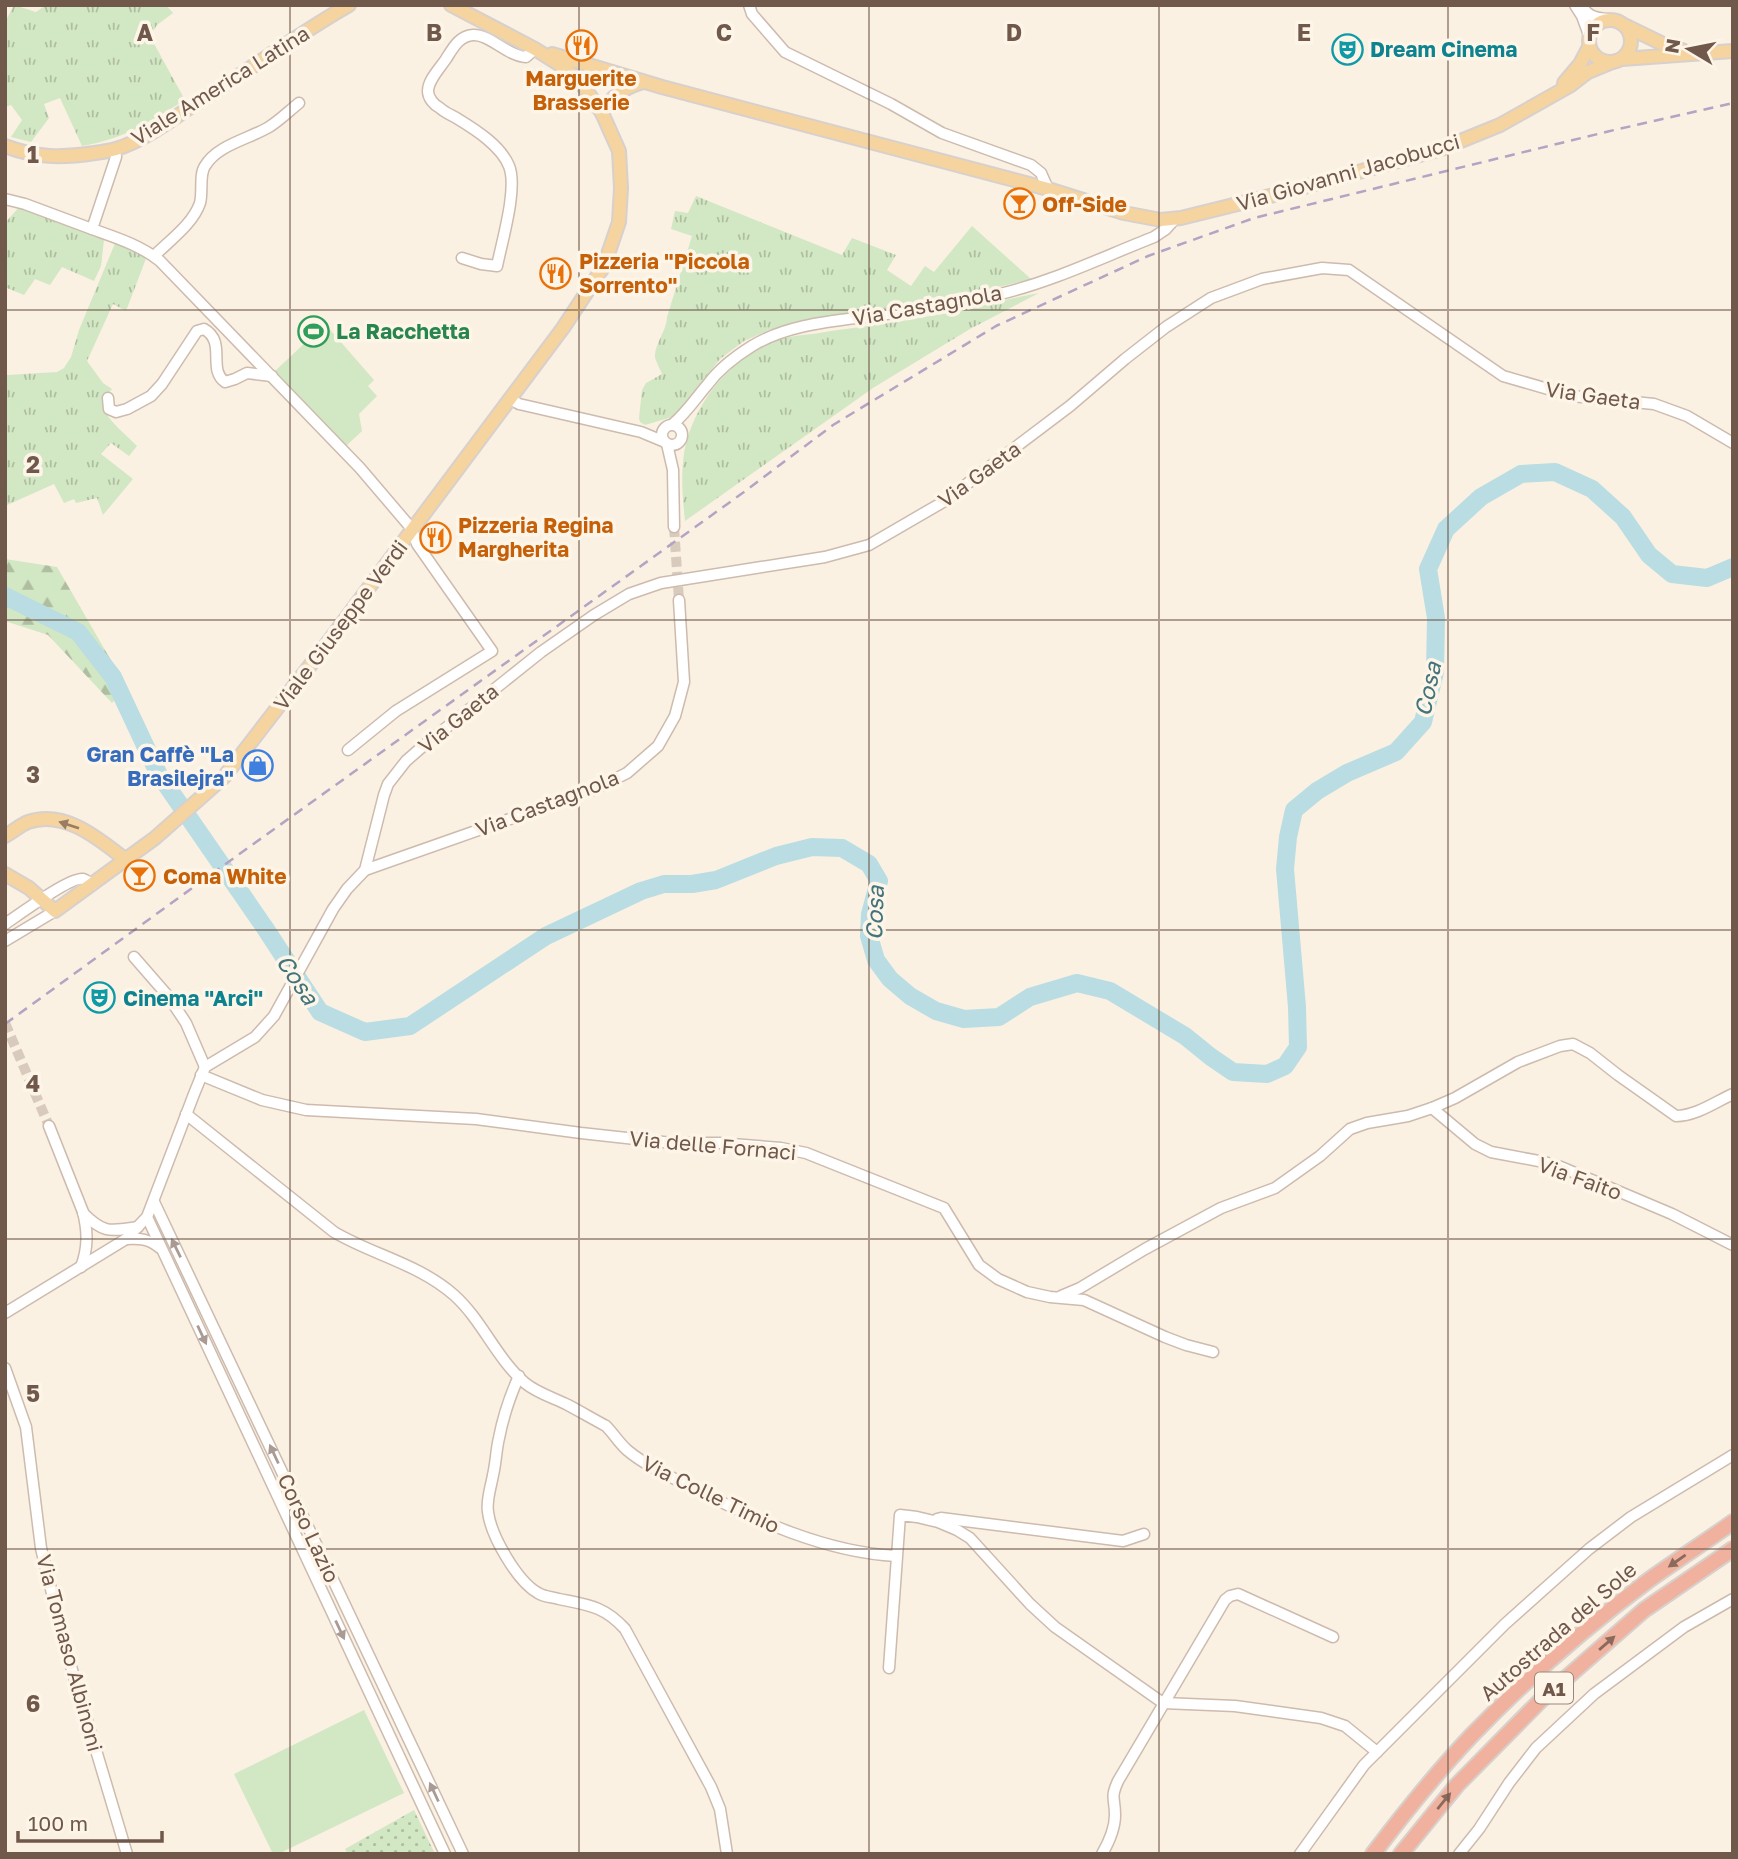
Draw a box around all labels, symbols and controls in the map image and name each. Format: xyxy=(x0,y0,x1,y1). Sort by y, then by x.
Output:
north arrow xyxy=(1654,14,1724,84)
text: B xyxy=(426,18,442,46)
text: C xyxy=(716,18,732,46)
text: D xyxy=(1006,18,1022,46)
text: E xyxy=(1297,18,1311,46)
text: F xyxy=(1586,18,1600,46)
street label: Viale America Latina xyxy=(126,20,314,150)
restaurant icon: Marguerite Brasserie xyxy=(564,29,598,63)
theatre icon: Dream Cinema xyxy=(1330,32,1364,66)
place label: Dream Cinema xyxy=(1370,36,1517,62)
text: N xyxy=(1659,37,1684,55)
place label: Marguerite Brasserie xyxy=(525,65,637,115)
street label: Via Giovanni Jacobucci xyxy=(1233,128,1463,216)
text: 1 xyxy=(27,140,39,168)
bar icon: Off-Side xyxy=(1002,187,1036,221)
place label: Off-Side xyxy=(1042,191,1127,217)
place label: Pizzeria "Piccola Sorrento" xyxy=(579,248,750,298)
restaurant icon: Pizzeria "Piccola Sorrento" xyxy=(539,256,573,290)
street label: Via Castagnola xyxy=(850,279,1004,331)
sports icon: La Racchetta xyxy=(296,314,330,348)
place label: La Racchetta xyxy=(336,318,470,344)
street label: Via Gaeta xyxy=(1544,375,1642,415)
street label: Via Gaeta xyxy=(933,435,1025,513)
text: 2 xyxy=(26,450,40,478)
place label: Pizzeria Regina Margherita xyxy=(458,512,613,562)
restaurant icon: Pizzeria Regina Margherita xyxy=(418,520,452,554)
street label: Viale Giuseppe Verdi xyxy=(267,535,413,715)
water label: Cosa xyxy=(1408,658,1447,719)
street label: Via Gaeta xyxy=(413,678,503,758)
place label: Gran Caffè "La Brasilejra" xyxy=(86,741,234,791)
shop icon: Gran Caffè "La Brasilejra" xyxy=(240,749,274,783)
text: 3 xyxy=(26,760,40,788)
street label: Via Castagnola xyxy=(472,764,622,842)
one-way arrow xyxy=(59,819,80,829)
bar icon: Coma White xyxy=(123,859,157,893)
place label: Coma White xyxy=(163,863,287,889)
water label: Cosa xyxy=(859,884,889,941)
water label: Cosa xyxy=(271,949,325,1010)
theatre icon: Cinema "Arci" xyxy=(83,981,117,1015)
place label: Cinema "Arci" xyxy=(123,985,263,1011)
text: 4 xyxy=(26,1069,40,1097)
street label: Via delle Fornaci xyxy=(628,1125,798,1165)
street label: Via Faito xyxy=(1534,1151,1626,1205)
one-way arrow xyxy=(171,1238,182,1258)
one-way arrow xyxy=(197,1325,208,1345)
text: 5 xyxy=(26,1379,40,1407)
one-way arrow xyxy=(268,1443,279,1464)
street label: Via Colle Timio xyxy=(638,1449,784,1539)
street label: Corso Lazio xyxy=(272,1469,346,1587)
street label: Via Tomaso Albinoni xyxy=(31,1552,109,1754)
one-way arrow xyxy=(1668,1554,1686,1568)
street label: Autostrada del Sole xyxy=(1475,1556,1641,1706)
one-way arrow xyxy=(335,1620,346,1640)
one-way arrow xyxy=(1598,1636,1615,1651)
road number: A1 xyxy=(1535,1672,1573,1704)
text: 6 xyxy=(26,1689,40,1717)
one-way arrow xyxy=(428,1782,440,1802)
one-way arrow xyxy=(1436,1792,1451,1810)
scale bar xyxy=(18,1800,161,1844)
text: 100 m xyxy=(28,1810,88,1836)

